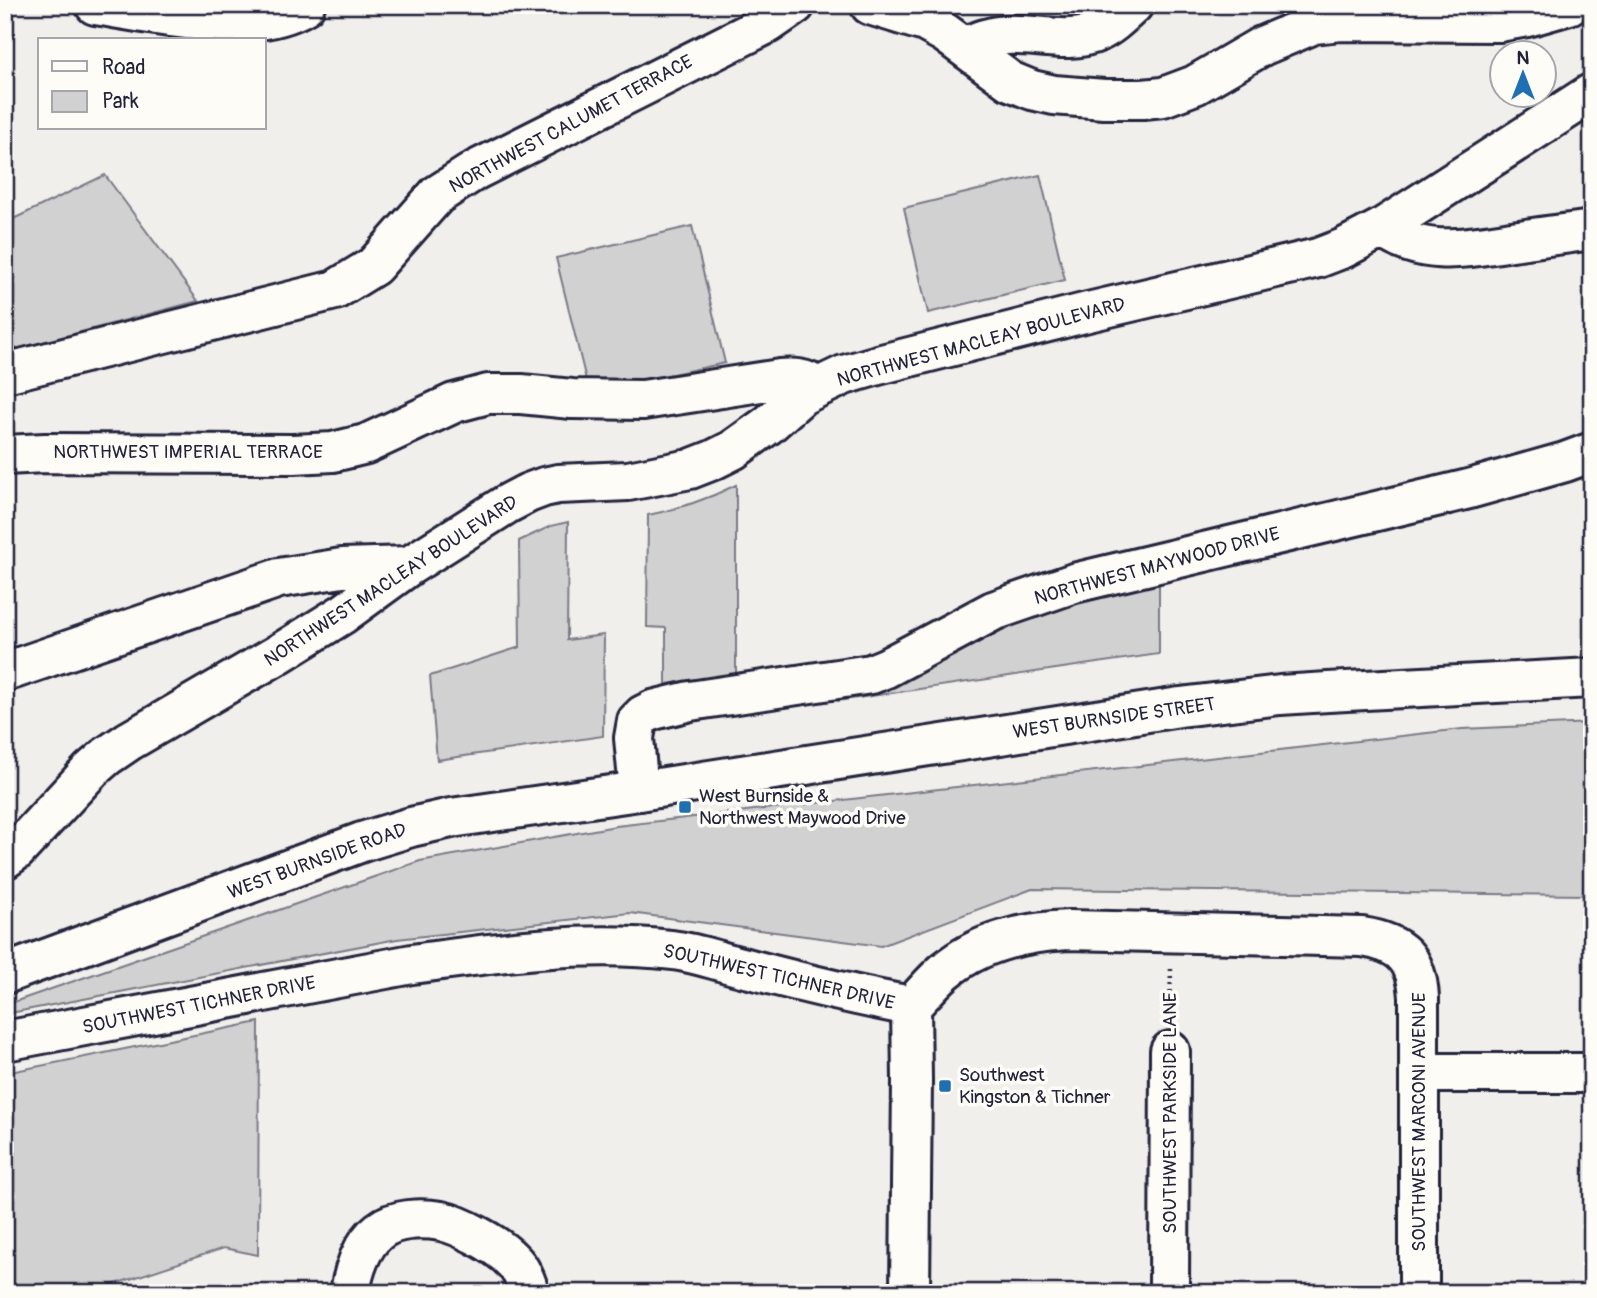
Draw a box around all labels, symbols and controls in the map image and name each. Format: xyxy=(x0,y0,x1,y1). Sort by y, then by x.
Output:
legend xyxy=(38,38,266,130)
north arrow xyxy=(1488,38,1558,108)
text: N xyxy=(1517,46,1530,70)
street label: NORTHWEST CALUMET TERRACE xyxy=(445,49,697,199)
text: Road xyxy=(102,54,146,81)
text: Park xyxy=(102,88,139,115)
street label: NORTHWEST MACLEAY BOULEVARD xyxy=(834,292,1128,392)
street label: NORTHWEST IMPERIAL TERRACE xyxy=(53,440,323,464)
street label: NORTHWEST MACLEAY BOULEVARD xyxy=(260,490,522,672)
street label: NORTHWEST MAYWOOD DRIVE xyxy=(1032,522,1283,610)
street label: WEST BURNSIDE STREET xyxy=(1011,692,1217,744)
place label: West Burnside & Northwest Maywood Drive xyxy=(699,784,906,830)
marker: West Burnside & Northwest Maywood Drive xyxy=(677,799,693,815)
street label: WEST BURNSIDE ROAD xyxy=(224,817,410,905)
street label: SOUTHWEST TICHNER DRIVE xyxy=(661,939,897,1015)
street label: SOUTHWEST TICHNER DRIVE xyxy=(80,971,318,1039)
street label: SOUTHWEST PARKSIDE LANE xyxy=(1158,992,1182,1234)
street label: SOUTHWEST MARCONI AVENUE xyxy=(1407,992,1431,1252)
place label: Southwest Kingston & Tichner xyxy=(959,1063,1111,1109)
marker: Southwest Kingston & Tichner xyxy=(937,1078,953,1094)

